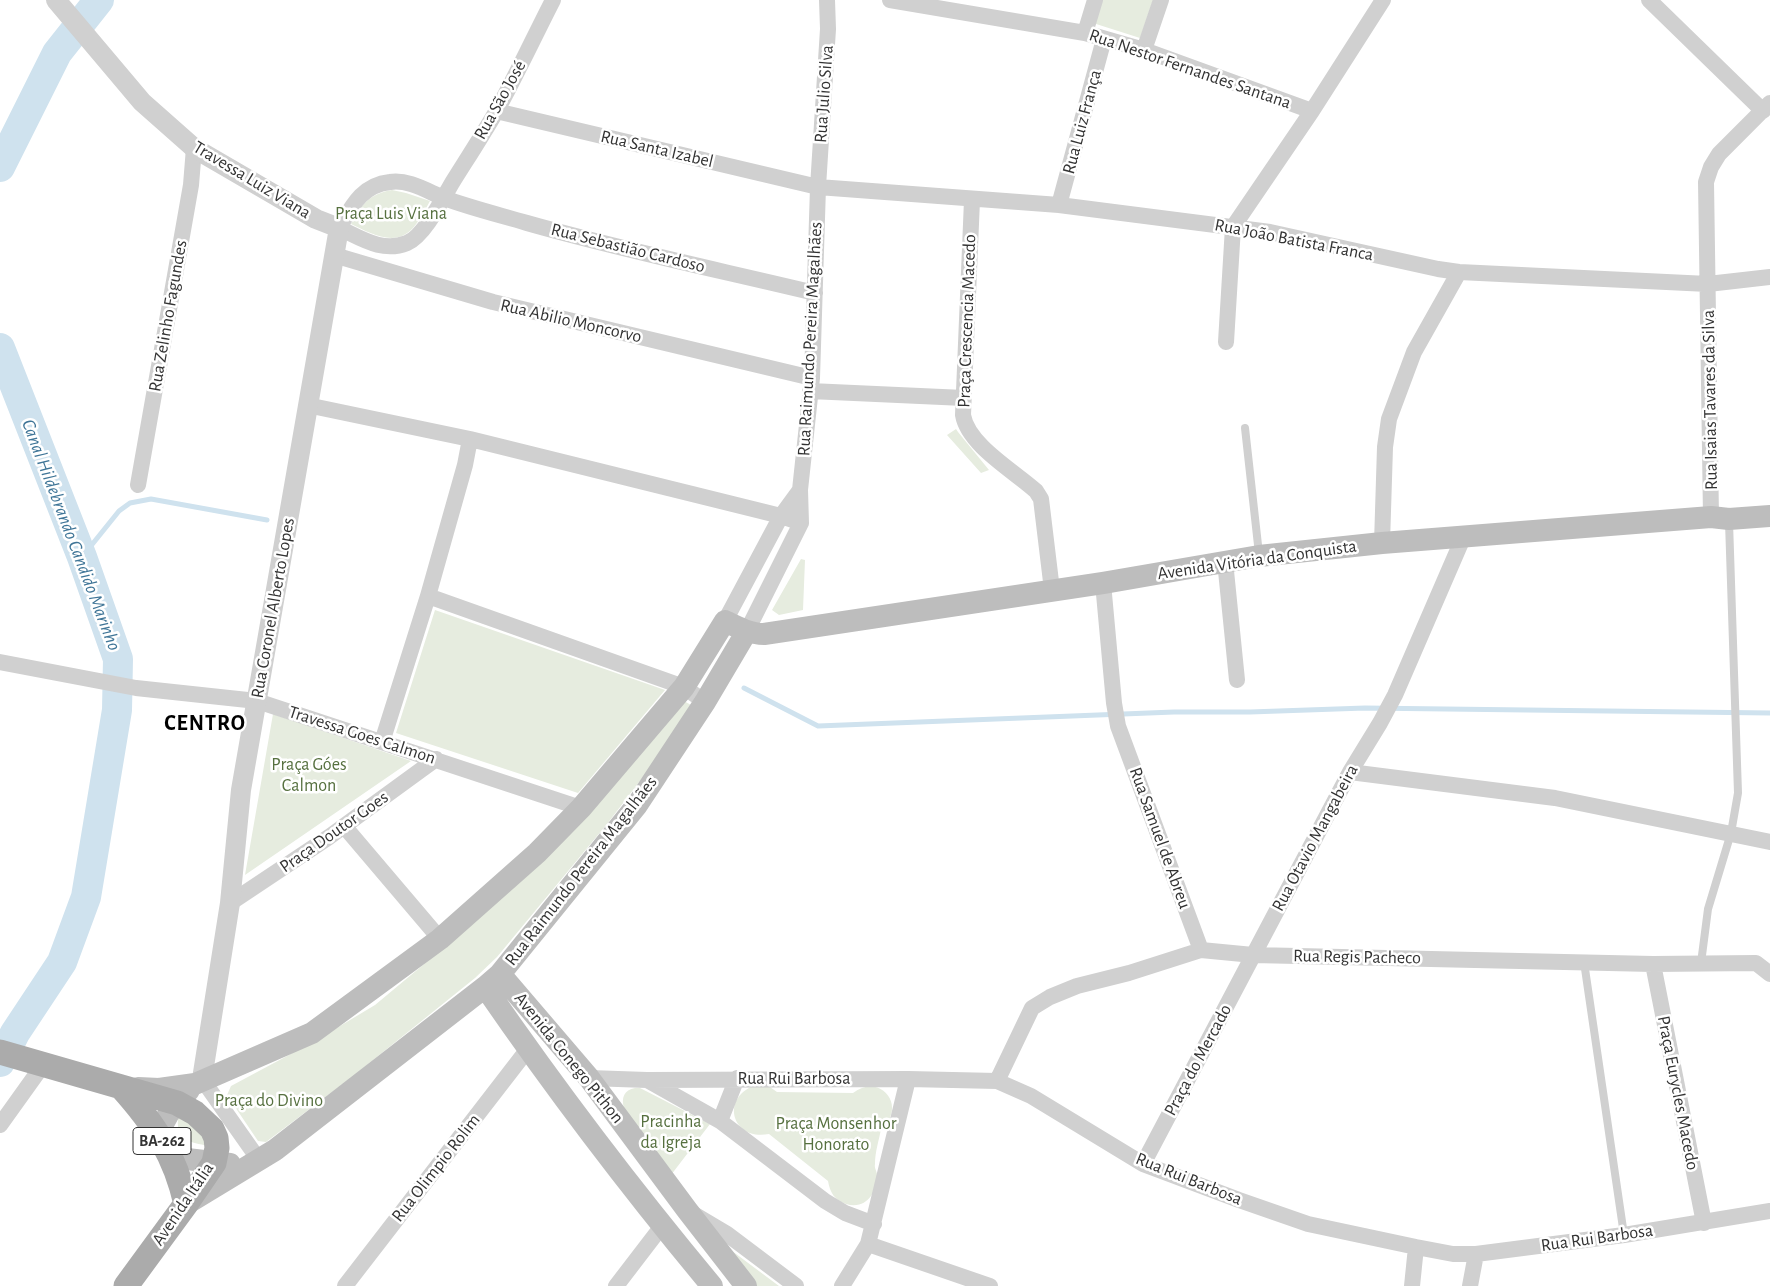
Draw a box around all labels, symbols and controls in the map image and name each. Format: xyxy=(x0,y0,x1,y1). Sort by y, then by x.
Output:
street label: Rua Nestor Fernandes Santana xyxy=(1086,24,1294,114)
street label: Rua Julio Silva xyxy=(810,44,838,144)
street label: Rua São José xyxy=(469,57,531,143)
street label: Rua Luiz França xyxy=(1058,68,1106,176)
street label: Rua Santa Izabel xyxy=(598,126,716,172)
street label: Travessa Luiz Viana xyxy=(189,136,315,224)
park label: Praça Luis Viana xyxy=(335,203,447,225)
street label: Rua João Batista Franca xyxy=(1213,214,1375,266)
street label: Rua Sebastião Cardoso xyxy=(549,218,707,278)
street label: Rua Raimundo Pereira Magalhães xyxy=(793,221,827,457)
street label: Praça Crescencia Macedo xyxy=(953,234,981,408)
street label: Rua Zelinho Fagundes xyxy=(144,238,192,394)
street label: Rua Abilio Moncorvo xyxy=(498,294,644,348)
street label: Rua Isaias Tavares da Silva xyxy=(1698,310,1722,490)
water label: Canal Hildebrando Candido Marinho xyxy=(16,416,126,654)
street label: Rua Coronel Alberto Lopes xyxy=(246,516,300,700)
street label: Avenida Vitória da Conquista xyxy=(1156,535,1358,585)
street label: Travessa Goes Calmon xyxy=(286,701,438,769)
district label: CENTRO xyxy=(163,710,247,736)
park label: Praça Góes Calmon xyxy=(271,754,347,796)
street label: Rua Otavio Mangabeira xyxy=(1267,761,1363,915)
street label: Rua Samuel de Abreu xyxy=(1124,764,1196,912)
street label: Rua Raimundo Pereira Magalhães xyxy=(500,772,662,970)
street label: Praça Doutor Goes xyxy=(275,786,393,878)
street label: Rua Regis Pacheco xyxy=(1293,945,1421,969)
street label: Avenida Conego Pithon xyxy=(510,988,628,1128)
street label: Praça do Mercado xyxy=(1160,1000,1236,1120)
street label: Praça Eurycles Macedo xyxy=(1652,1014,1704,1172)
street label: Rua Rui Barbosa xyxy=(738,1068,850,1090)
park label: Praça do Divino xyxy=(215,1090,323,1112)
street label: Rua Olimpio Rolim xyxy=(387,1110,485,1226)
park label: Pracinha da Igreja xyxy=(640,1111,702,1154)
park label: Praça Monsenhor Honorato xyxy=(776,1113,896,1156)
road number: BA-262 xyxy=(133,1128,191,1154)
street label: Rua Rui Barbosa xyxy=(1133,1148,1245,1210)
street label: Avenida Itália xyxy=(147,1158,219,1250)
street label: Rua Rui Barbosa xyxy=(1540,1219,1654,1257)

